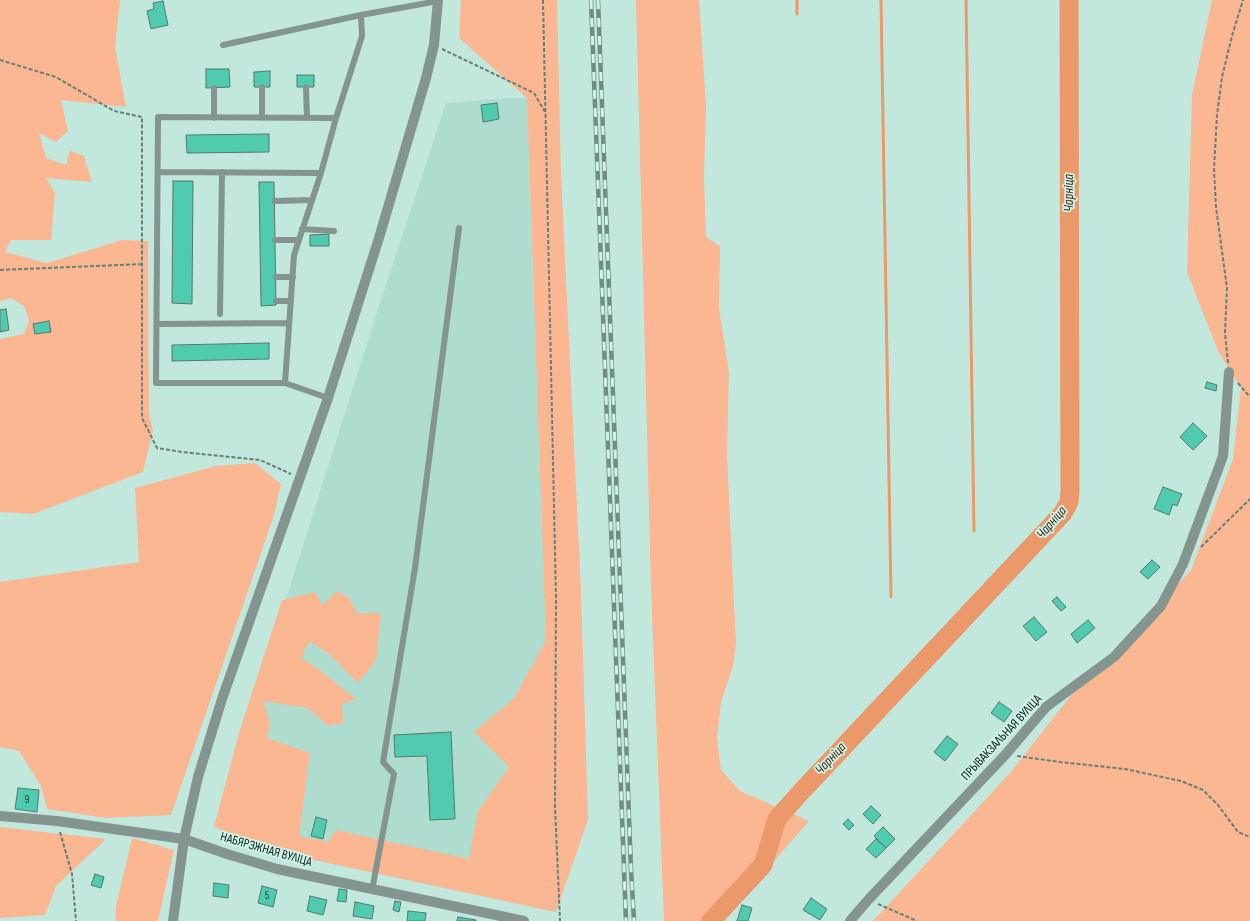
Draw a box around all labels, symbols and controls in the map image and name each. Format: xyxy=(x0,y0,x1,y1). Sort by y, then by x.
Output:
water label: Чарніца xyxy=(1061,174,1077,212)
water label: Чарніца xyxy=(1033,503,1071,543)
street label: ПРЫВАКЗАЛЬНАЯ ВУЛІЦА xyxy=(958,692,1046,784)
water label: Чарніца xyxy=(812,739,850,779)
house number: 9 xyxy=(25,793,29,807)
street label: НАБЯРЭЖНАЯ ВУЛІЦА xyxy=(218,829,314,871)
house number: 5 xyxy=(265,889,269,903)

